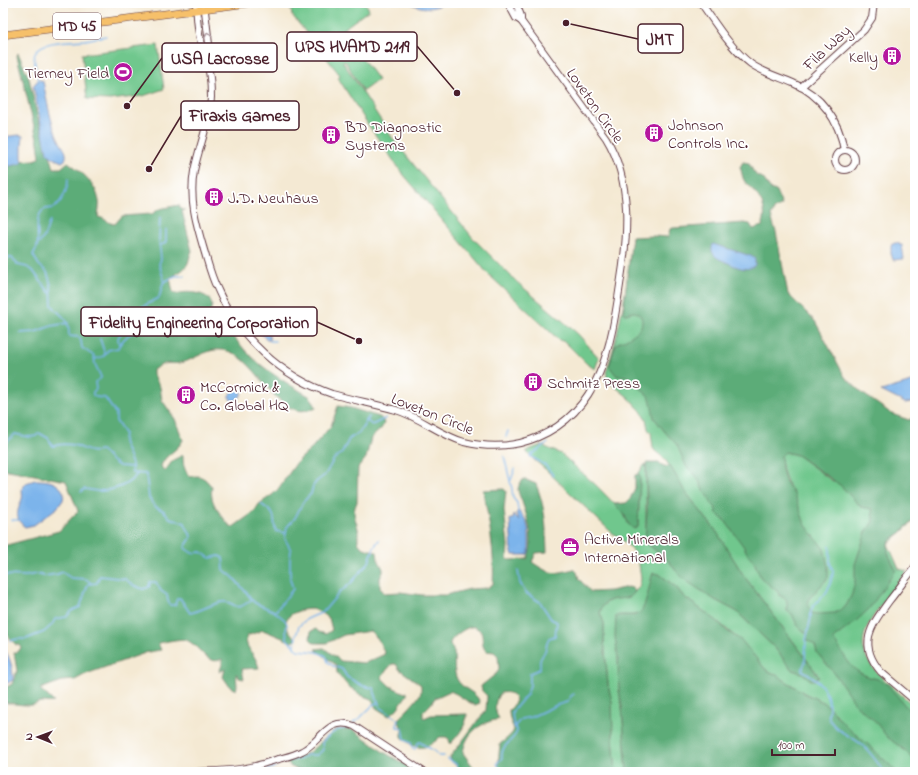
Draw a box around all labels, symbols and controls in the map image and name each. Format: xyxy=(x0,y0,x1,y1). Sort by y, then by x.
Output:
road number: MD 45 xyxy=(53,13,101,39)
street label: Fila Way xyxy=(797,20,857,78)
callout: JMT xyxy=(638,24,683,53)
text: JMT xyxy=(646,28,674,53)
one-way arrow xyxy=(204,32,213,38)
callout: UPS HVAMD 2119 xyxy=(287,32,417,61)
text: UPS HVAMD 2119 xyxy=(295,35,410,60)
callout: USA Lacrosse xyxy=(162,43,277,72)
building icon: Kelly xyxy=(881,45,903,67)
place label: Kelly xyxy=(849,46,878,70)
text: USA Lacrosse xyxy=(171,47,271,72)
sports icon: Tierney Field xyxy=(112,61,134,83)
place label: Tierney Field xyxy=(25,62,109,86)
street label: Loveton Circle xyxy=(560,64,630,149)
callout: Firaxis Games xyxy=(181,101,299,130)
text: Firaxis Games xyxy=(188,104,291,129)
place label: Johnson Controls Inc. xyxy=(668,114,748,156)
place label: BD Diagnostic Systems xyxy=(344,116,443,158)
building icon: Johnson Controls Inc. xyxy=(643,122,665,144)
building icon: BD Diagnostic Systems xyxy=(320,124,342,146)
building icon: J.D. Neuhaus xyxy=(203,186,225,208)
place label: J.D. Neuhaus xyxy=(228,187,319,211)
callout: Fidelity Engineering Corporation xyxy=(81,307,317,336)
text: Fidelity Engineering Corporation xyxy=(88,311,310,338)
building icon: Schmitz Press xyxy=(522,371,544,393)
place label: Schmitz Press xyxy=(547,372,640,396)
place label: McCormick & Co. Global HQ xyxy=(200,376,289,418)
building icon: McCormick & Co. Global HQ xyxy=(175,384,197,406)
street label: Loveton Circle xyxy=(387,387,478,443)
place label: Active Minerals International xyxy=(584,528,679,570)
office icon: Active Minerals International xyxy=(559,536,581,558)
north arrow xyxy=(18,717,58,757)
scale bar xyxy=(772,731,835,757)
text: N xyxy=(21,733,37,741)
text: 100 m xyxy=(778,737,805,755)

